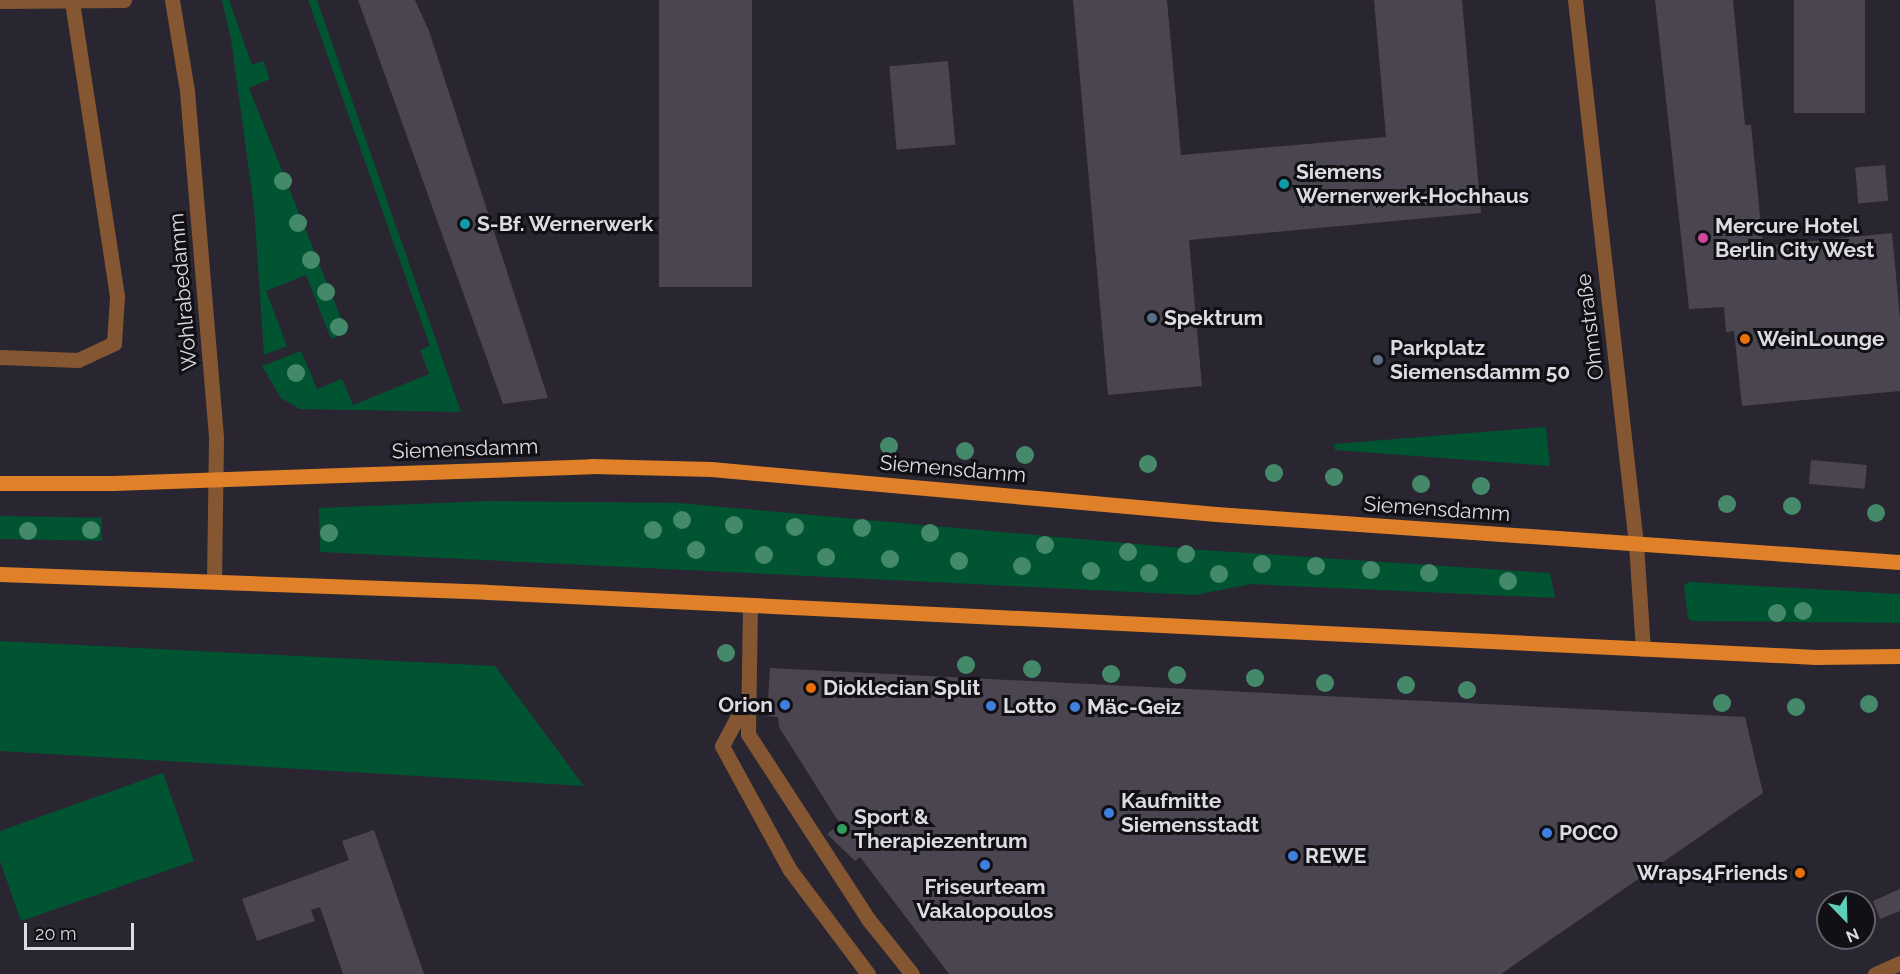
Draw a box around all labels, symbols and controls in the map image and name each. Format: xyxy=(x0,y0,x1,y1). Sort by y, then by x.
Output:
place label: Siemens Wernerwerk-Hochhaus xyxy=(1296,159,1529,209)
marker: Siemens Wernerwerk-Hochhaus xyxy=(1277,177,1291,191)
place label: S-Bf. Wernerwerk xyxy=(477,211,654,237)
street label: Wohlrabedamm xyxy=(164,212,202,372)
place label: Mercure Hotel Berlin City West xyxy=(1715,213,1876,263)
marker: S-Bf. Wernerwerk xyxy=(458,217,472,231)
marker: Mercure Hotel Berlin City West xyxy=(1696,231,1710,245)
street label: Ohmstraße xyxy=(1571,272,1609,382)
place label: Spektrum xyxy=(1164,305,1263,331)
marker: Spektrum xyxy=(1145,311,1159,325)
place label: WeinLounge xyxy=(1757,326,1885,352)
marker: WeinLounge xyxy=(1738,332,1752,346)
place label: Parkplatz Siemensdamm 50 xyxy=(1390,335,1570,385)
marker: Parkplatz Siemensdamm 50 xyxy=(1371,353,1385,367)
street label: Siemensdamm xyxy=(391,434,539,464)
street label: Siemensdamm xyxy=(879,450,1027,488)
street label: Siemensdamm xyxy=(1363,491,1511,527)
place label: Dioklecian Split xyxy=(823,675,980,701)
marker: Dioklecian Split xyxy=(804,681,818,695)
place label: Orion xyxy=(718,692,773,718)
place label: Lotto xyxy=(1003,693,1056,719)
place label: Mäc-Geiz xyxy=(1087,694,1181,720)
marker: Orion xyxy=(778,698,792,712)
marker: Lotto xyxy=(984,699,998,713)
marker: Mäc-Geiz xyxy=(1068,700,1082,714)
place label: Kaufmitte Siemensstadt xyxy=(1121,788,1259,838)
place label: Sport & Therapiezentrum xyxy=(854,804,1028,854)
marker: Kaufmitte Siemensstadt xyxy=(1102,806,1116,820)
place label: POCO xyxy=(1559,820,1618,846)
marker: Sport & Therapiezentrum xyxy=(835,822,849,836)
marker: POCO xyxy=(1540,826,1554,840)
place label: REWE xyxy=(1305,843,1366,869)
marker: REWE xyxy=(1286,849,1300,863)
marker: Friseurteam Vakalopoulos xyxy=(978,858,992,872)
place label: Wraps4Friends xyxy=(1637,860,1788,886)
marker: Wraps4Friends xyxy=(1793,866,1807,880)
place label: Friseurteam Vakalopoulos xyxy=(917,874,1053,924)
north arrow xyxy=(1816,890,1876,950)
scale bar xyxy=(27,911,136,949)
text: 20 m xyxy=(35,923,77,944)
text: N xyxy=(1843,924,1862,946)

